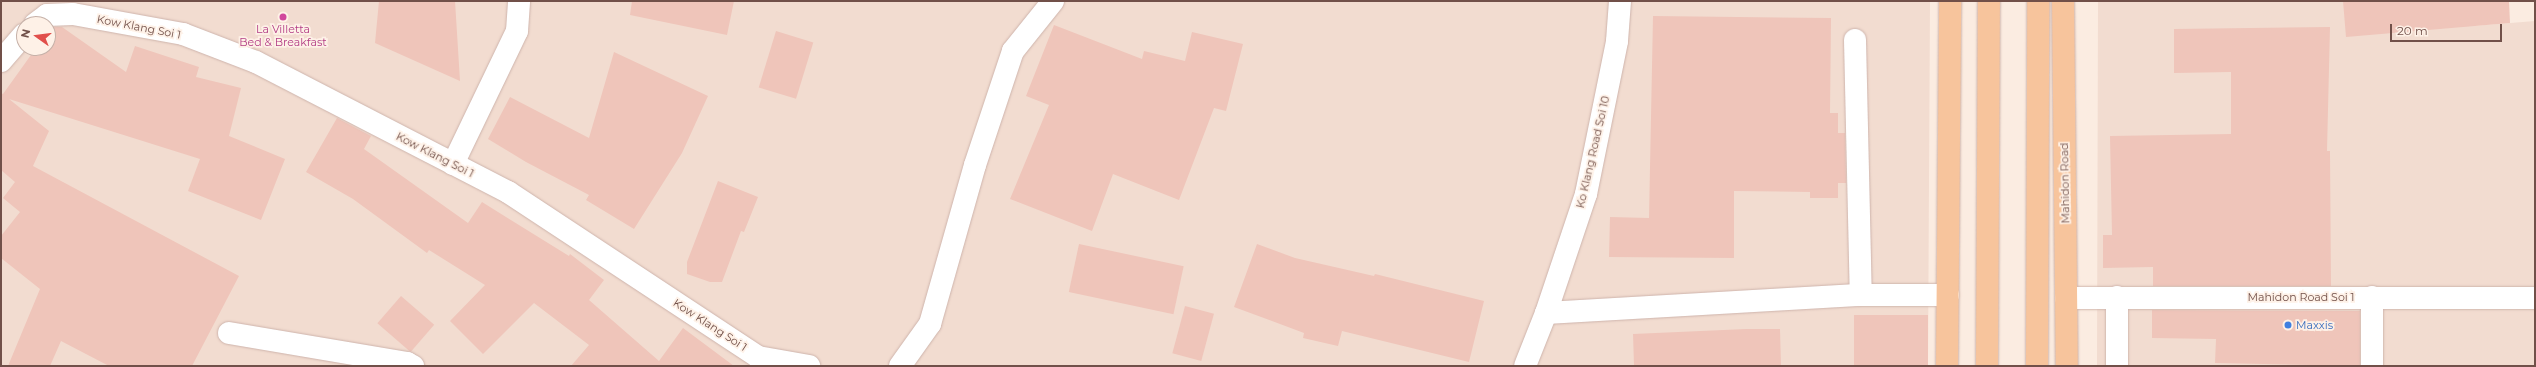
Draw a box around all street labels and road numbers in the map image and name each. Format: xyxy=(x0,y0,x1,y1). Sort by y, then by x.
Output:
street label: Kow Klang Soi 1 xyxy=(96,12,182,42)
street label: Ko Klang Road Soi 10 xyxy=(1574,95,1612,209)
street label: Kow Klang Soi 1 xyxy=(394,130,476,180)
street label: Mahidon Road xyxy=(2058,142,2072,224)
street label: Mahidon Road Soi 1 xyxy=(2247,290,2355,304)
street label: Kow Klang Soi 1 xyxy=(671,296,749,354)

